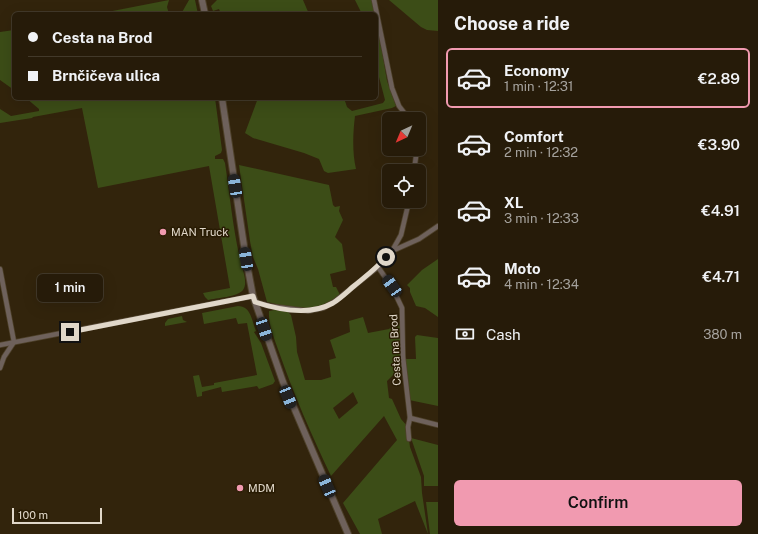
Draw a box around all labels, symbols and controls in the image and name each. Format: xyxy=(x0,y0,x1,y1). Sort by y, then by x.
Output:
text: Choose a ride xyxy=(454,13,570,34)
text: Cesta na Brod xyxy=(52,29,152,46)
icon: car xyxy=(456,60,492,96)
text: Economy xyxy=(504,62,569,79)
text: Brnčičeva ulica xyxy=(52,67,160,84)
text: €2.89 xyxy=(698,70,740,87)
text: 1 min · 12:31 xyxy=(504,79,573,94)
north arrow xyxy=(382,112,426,156)
map controls xyxy=(382,112,426,208)
icon: car xyxy=(456,126,492,162)
text: Comfort xyxy=(504,128,564,145)
text: €3.90 xyxy=(698,136,740,153)
text: 2 min · 12:32 xyxy=(504,145,578,160)
button: locate xyxy=(382,164,426,208)
car xyxy=(227,173,243,199)
icon: car xyxy=(456,192,492,228)
text: XL xyxy=(504,194,523,211)
text: €4.91 xyxy=(701,202,740,219)
text: 3 min · 12:33 xyxy=(504,211,579,226)
place label: MAN Truck xyxy=(171,226,228,238)
marker: MAN Truck xyxy=(158,227,168,237)
car xyxy=(238,246,254,272)
route start xyxy=(377,248,395,266)
icon: car xyxy=(456,258,492,294)
text: Moto xyxy=(504,260,541,277)
text: €4.71 xyxy=(702,268,740,285)
car xyxy=(380,273,404,299)
callout: 1 min xyxy=(37,274,103,302)
text: 4 min · 12:34 xyxy=(504,277,579,292)
text: 1 min xyxy=(55,280,85,295)
street label: Cesta na Brod xyxy=(387,314,403,386)
car xyxy=(254,316,274,342)
route end xyxy=(61,323,79,341)
icon: cash xyxy=(454,323,476,345)
text: Cash xyxy=(486,326,521,343)
text: 380 m xyxy=(703,327,742,342)
car xyxy=(278,384,298,410)
car xyxy=(317,473,337,499)
button: Confirm xyxy=(454,480,742,526)
place label: MDM xyxy=(248,482,275,494)
marker: MDM xyxy=(235,483,245,493)
scale bar xyxy=(12,506,102,525)
text: 100 m xyxy=(18,509,48,521)

